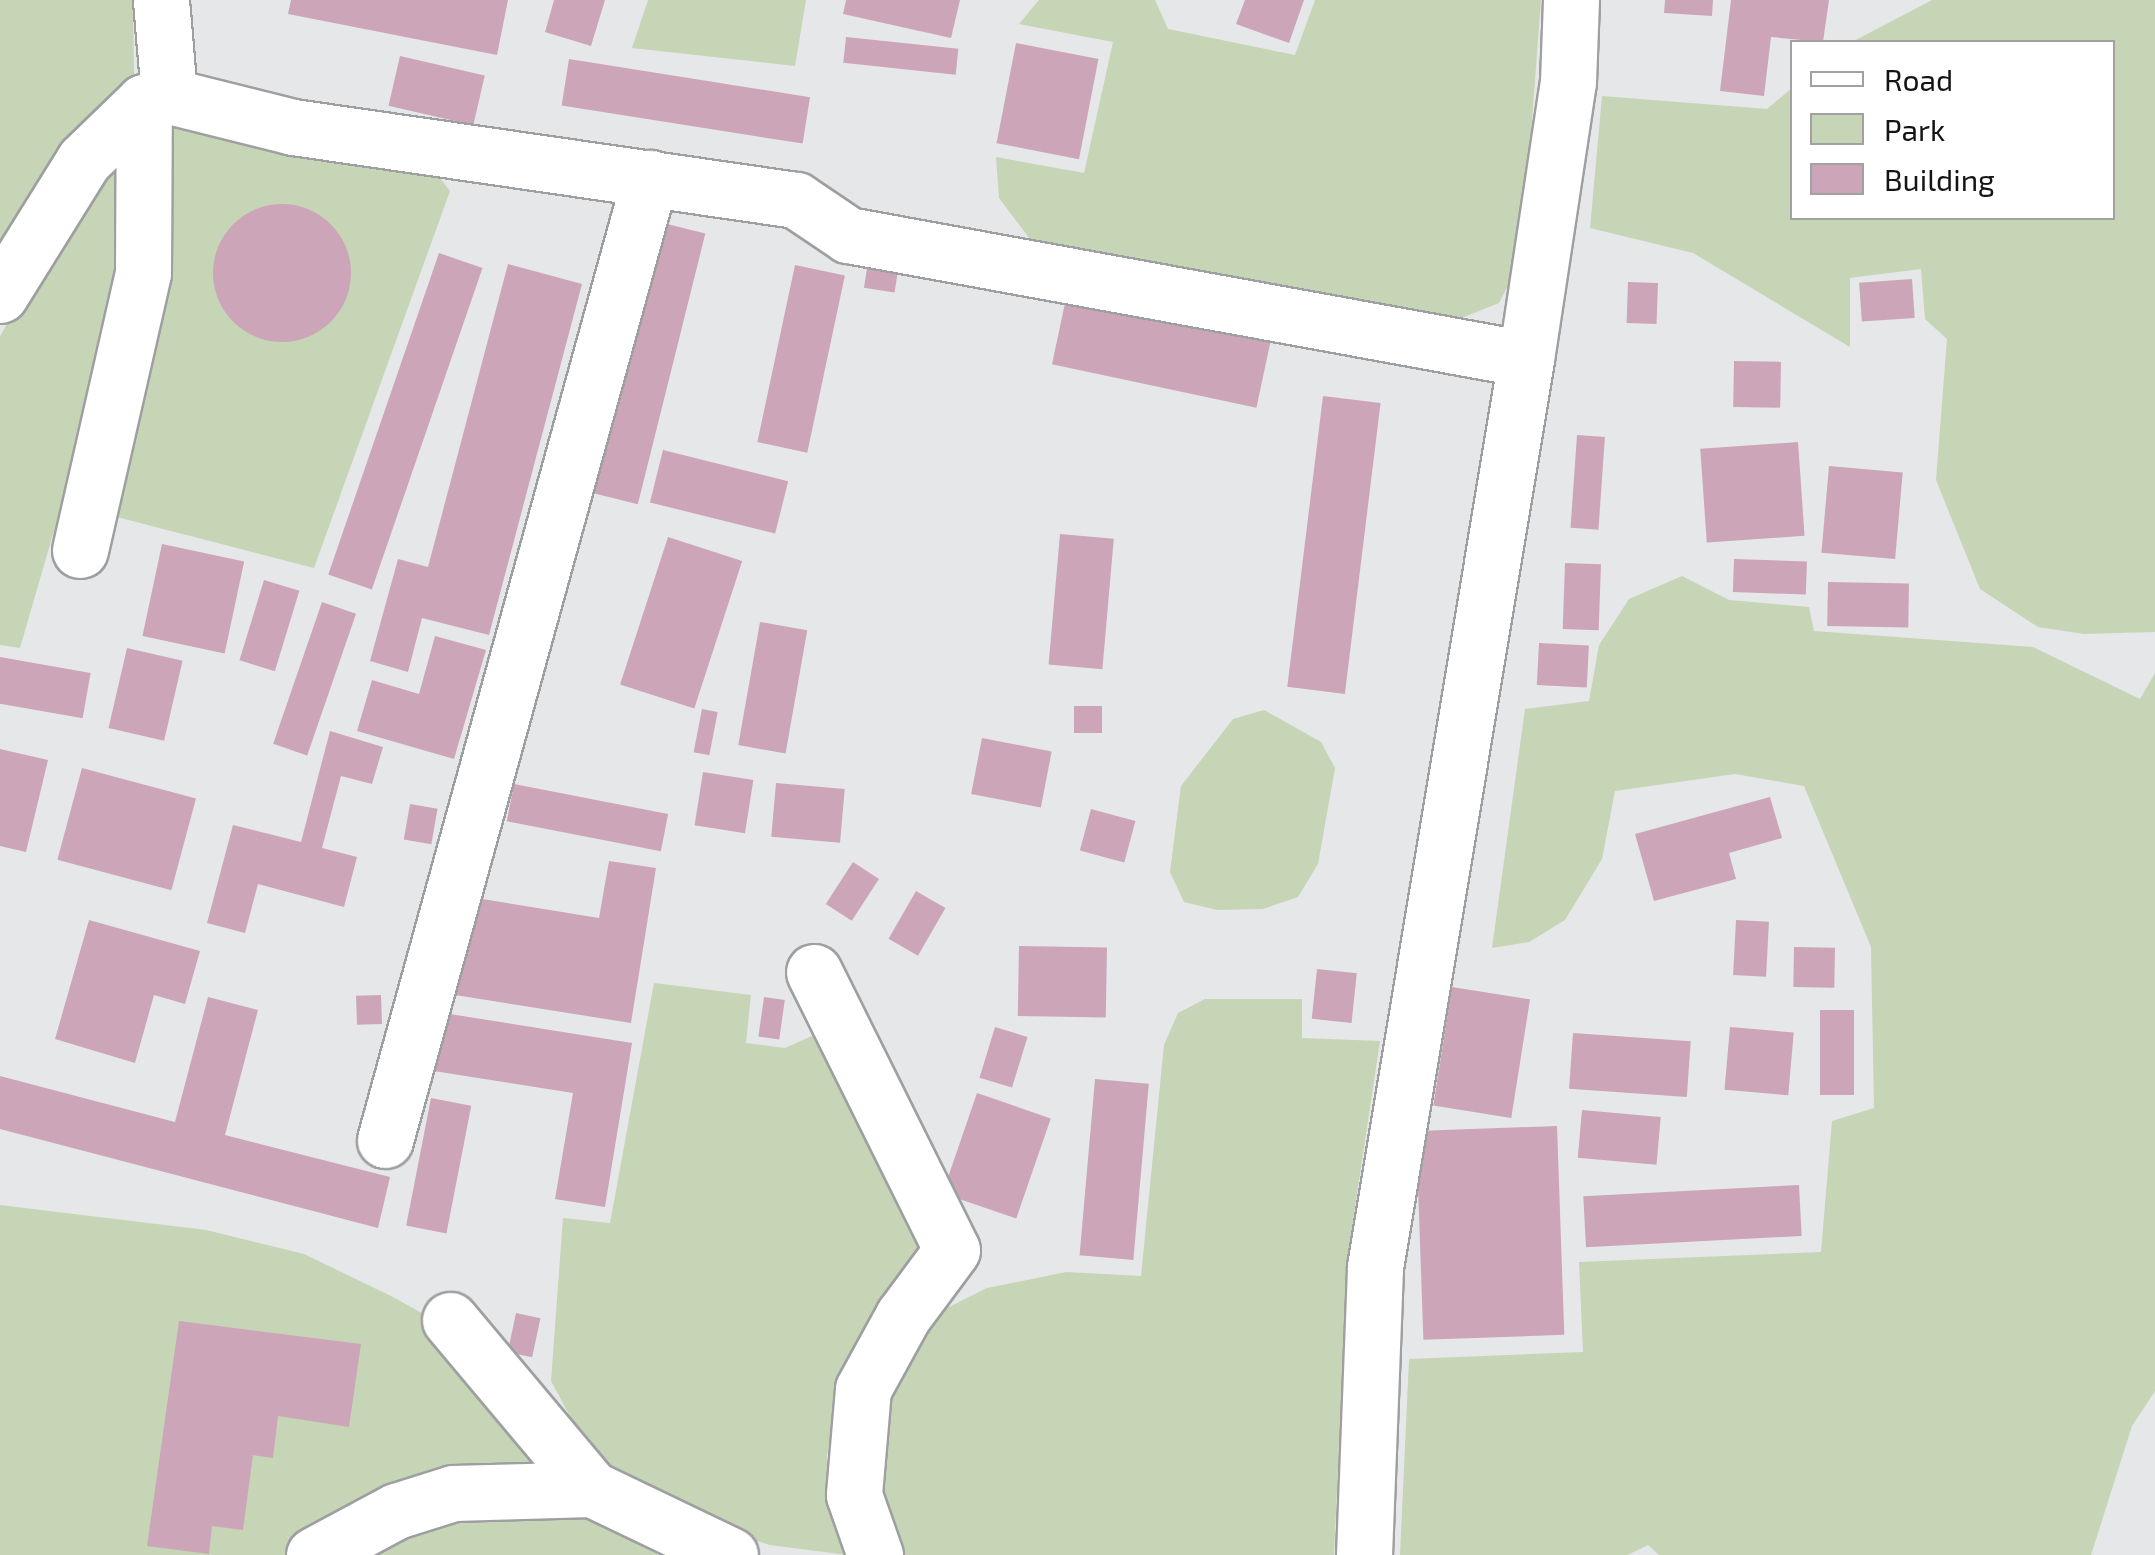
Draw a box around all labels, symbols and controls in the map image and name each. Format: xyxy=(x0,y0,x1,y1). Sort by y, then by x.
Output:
legend xyxy=(1790,40,2115,220)
text: Road xyxy=(1884,61,1953,97)
text: Park xyxy=(1884,111,1945,147)
text: Building xyxy=(1884,161,1995,197)

